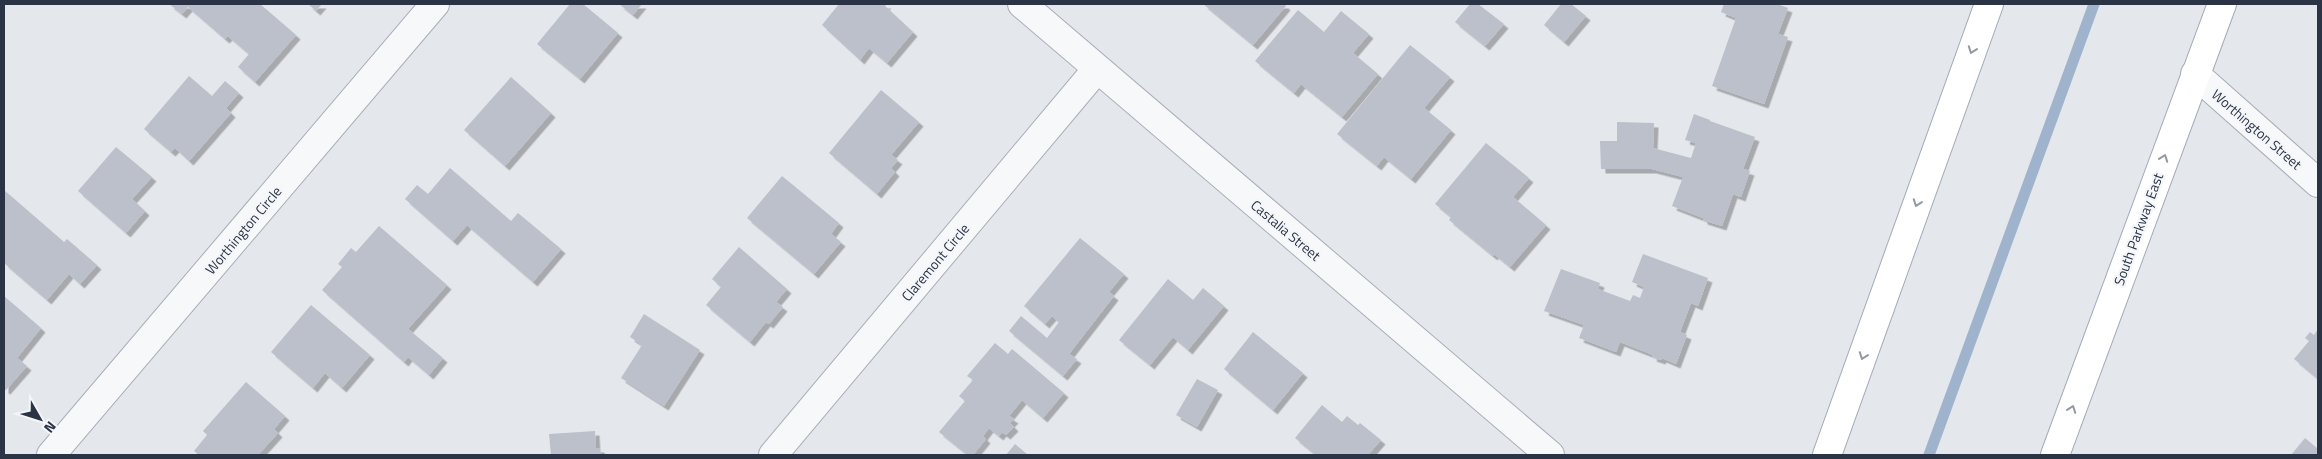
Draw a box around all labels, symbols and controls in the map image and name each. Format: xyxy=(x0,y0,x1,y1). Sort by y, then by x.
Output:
one-way arrow xyxy=(1968,45,1978,53)
street label: Worthington Street xyxy=(2207,84,2307,174)
one-way arrow xyxy=(2158,155,2168,163)
street label: South Parkway East xyxy=(2108,170,2168,288)
street label: Worthington Circle xyxy=(200,181,286,279)
street label: Castalia Street xyxy=(1246,194,1326,266)
one-way arrow xyxy=(1913,198,1923,206)
street label: Claremont Circle xyxy=(896,218,974,306)
one-way arrow xyxy=(1859,351,1869,359)
north arrow xyxy=(15,394,65,444)
one-way arrow xyxy=(2066,406,2076,414)
text: N xyxy=(39,417,62,438)

